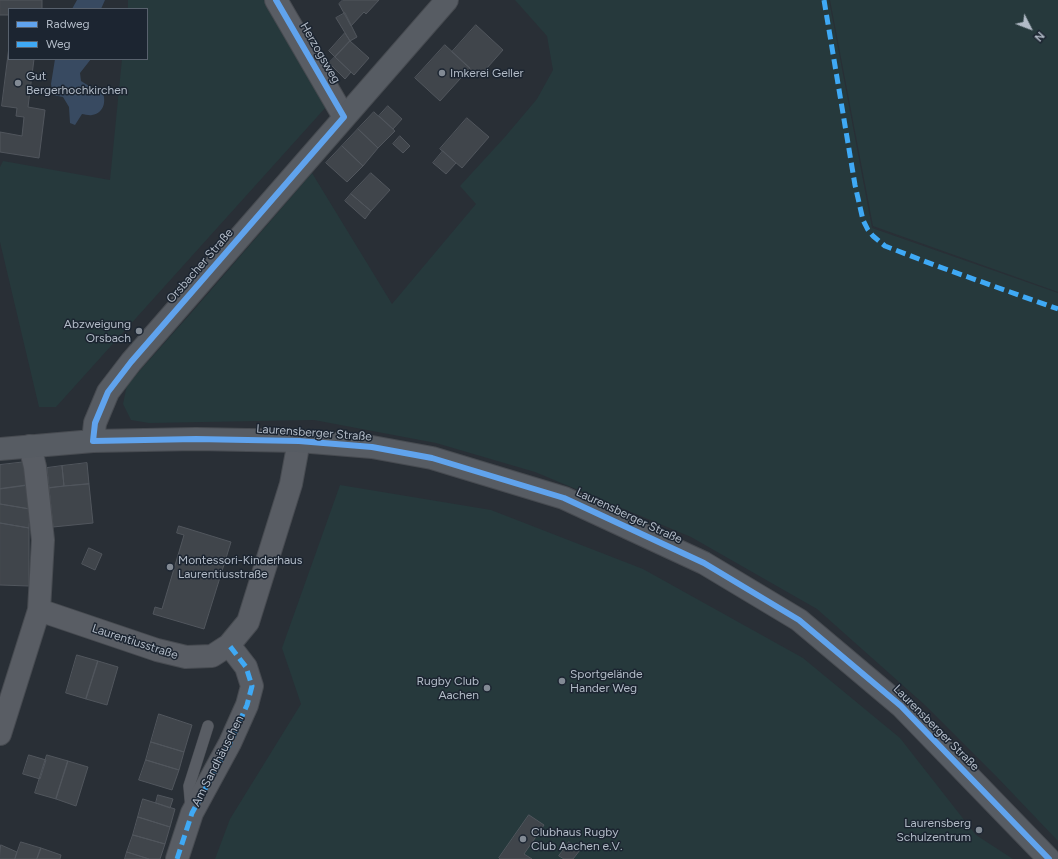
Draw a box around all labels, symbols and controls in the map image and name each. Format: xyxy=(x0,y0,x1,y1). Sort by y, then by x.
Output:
legend xyxy=(8,8,148,60)
north arrow xyxy=(1010,8,1050,48)
text: Radweg xyxy=(46,17,90,31)
street label: Herzogsweg xyxy=(297,20,343,86)
text: N xyxy=(1032,29,1047,44)
text: Weg xyxy=(46,37,71,51)
place label: Imkerei Geller xyxy=(450,66,524,80)
marker: Imkerei Geller xyxy=(437,68,447,78)
place label: Gut Bergerhochkirchen xyxy=(26,69,128,97)
marker: Gut Bergerhochkirchen xyxy=(13,78,23,88)
street label: Orsbacher Straße xyxy=(164,226,236,306)
place label: Abzweigung Orsbach xyxy=(64,317,131,345)
marker: Abzweigung Orsbach xyxy=(134,326,144,336)
street label: Laurensberger Straße xyxy=(256,422,372,444)
street label: Laurensberger Straße xyxy=(574,485,684,547)
place label: Montessori-Kinderhaus Laurentiusstraße xyxy=(178,553,302,581)
marker: Montessori-Kinderhaus Laurentiusstraße xyxy=(165,562,175,572)
street label: Laurentiusstraße xyxy=(90,621,180,663)
place label: Sportgelände Hander Weg xyxy=(570,667,643,695)
place label: Rugby Club Aachen xyxy=(417,674,479,702)
marker: Sportgelände Hander Weg xyxy=(557,676,567,686)
street label: Laurensberger Straße xyxy=(890,682,982,774)
marker: Rugby Club Aachen xyxy=(482,683,492,693)
street label: Am Sandhäuschen xyxy=(189,713,247,809)
place label: Laurensberg Schulzentrum xyxy=(896,816,971,844)
place label: Clubhaus Rugby Club Aachen e.V. xyxy=(531,825,622,853)
marker: Laurensberg Schulzentrum xyxy=(974,825,984,835)
marker: Clubhaus Rugby Club Aachen e.V. xyxy=(518,834,528,844)

